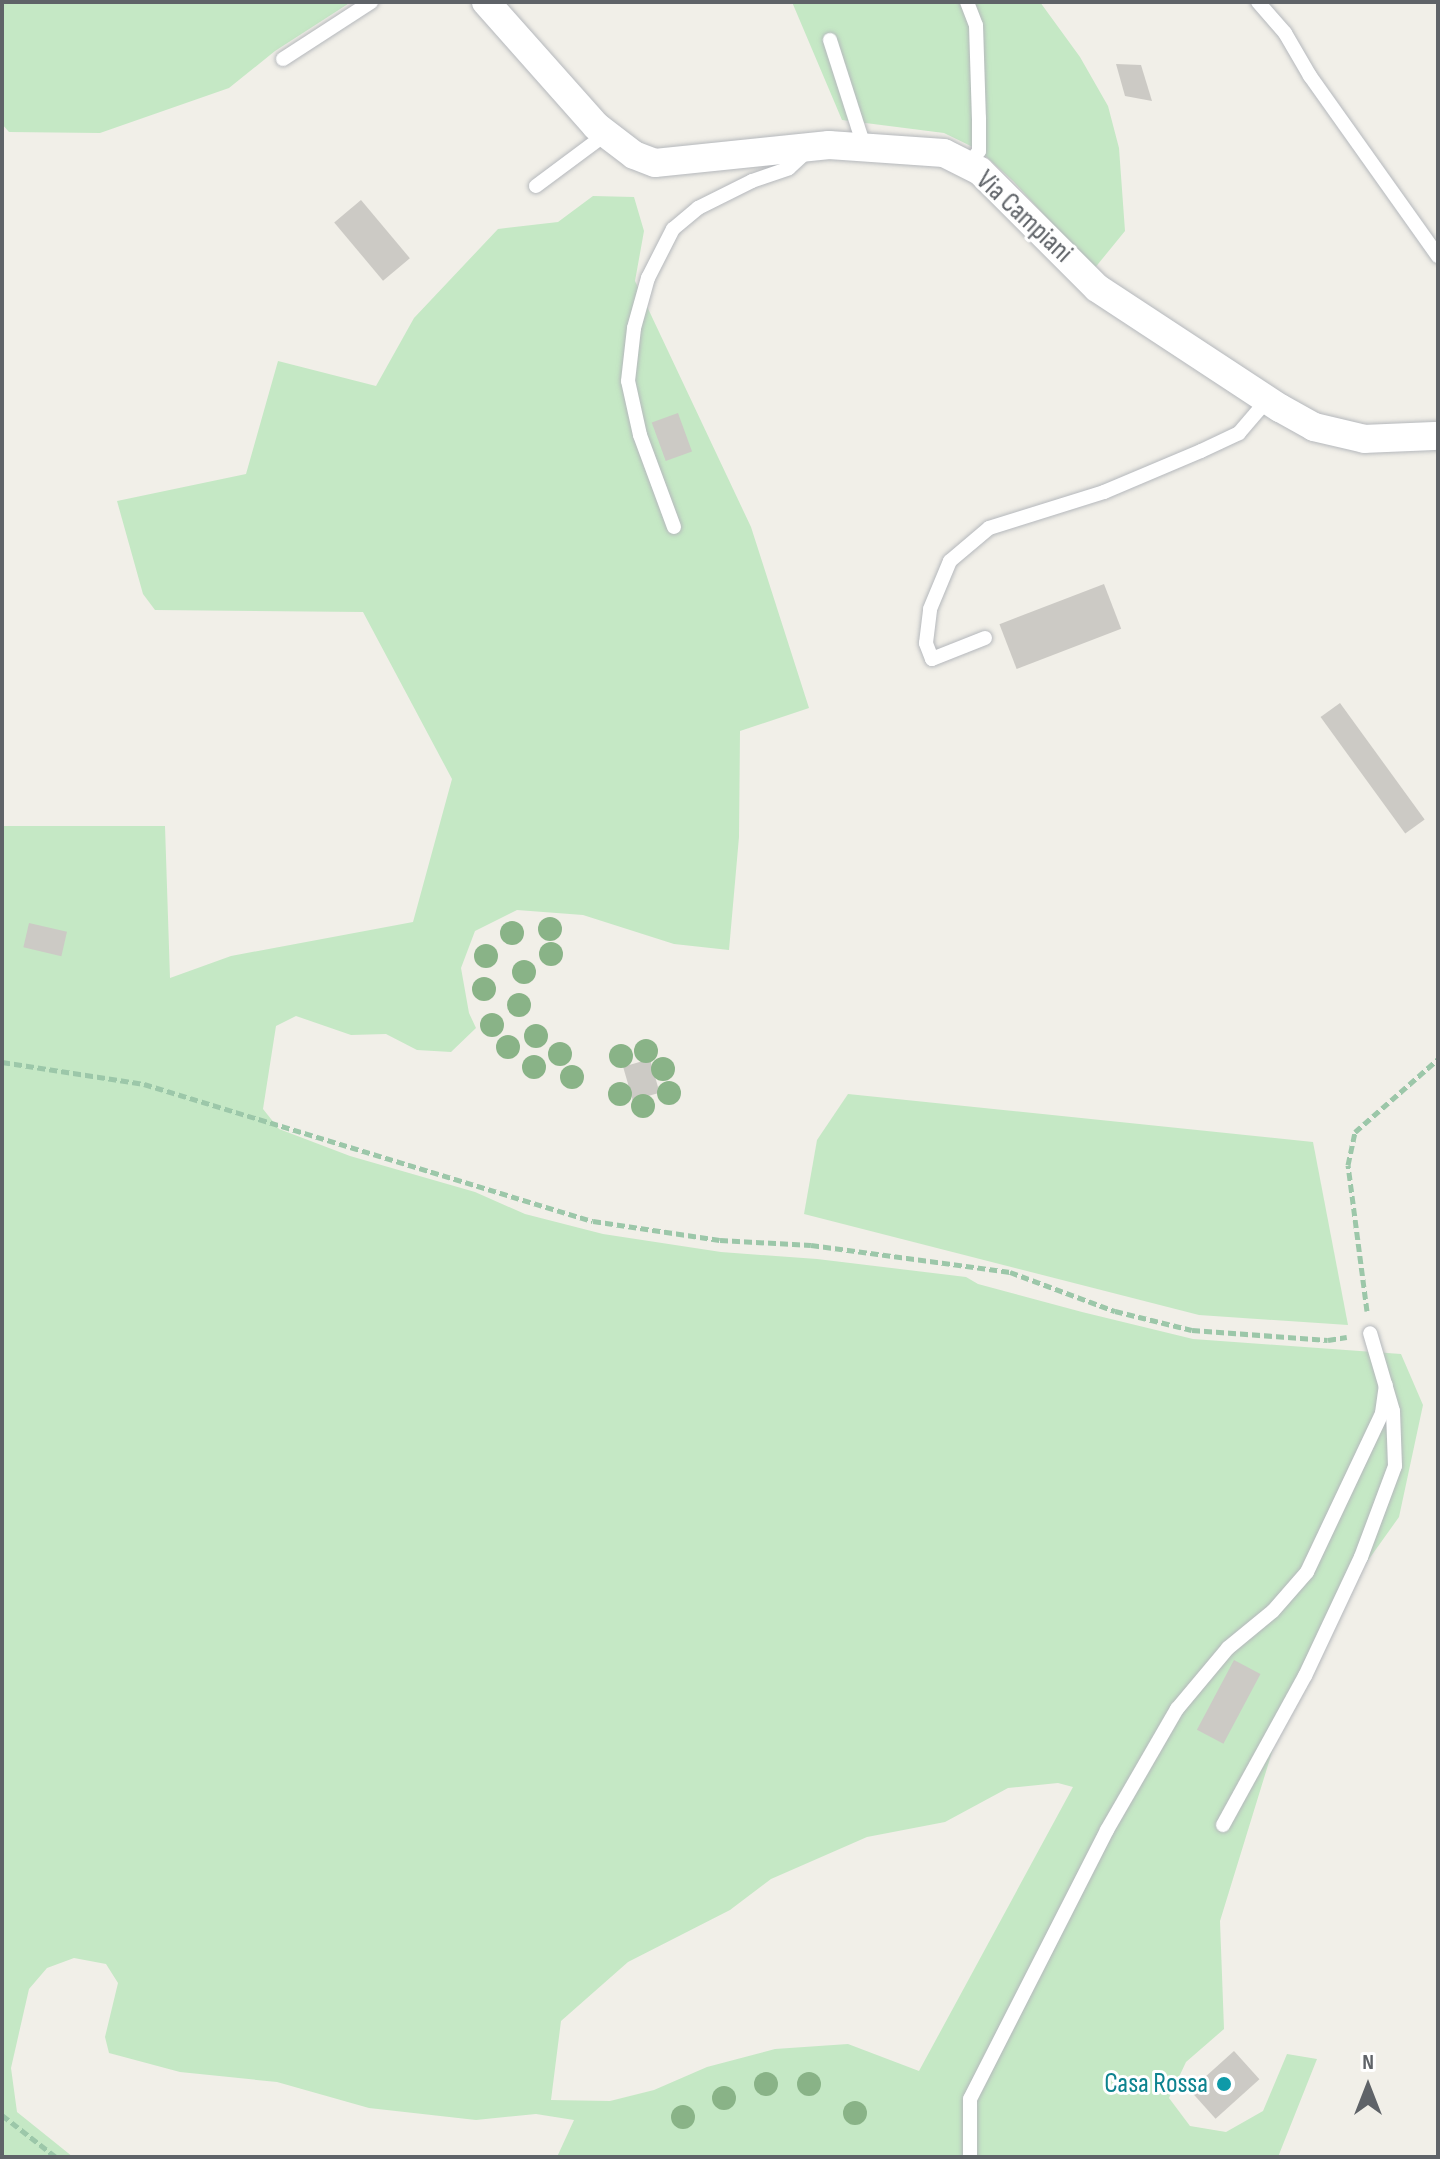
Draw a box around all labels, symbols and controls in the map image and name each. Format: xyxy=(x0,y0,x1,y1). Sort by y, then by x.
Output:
street label: Via Campiani xyxy=(969,164,1079,270)
north arrow xyxy=(1328,2047,1408,2127)
text: N xyxy=(1362,2049,1374,2076)
place label: Casa Rossa xyxy=(1104,2067,1208,2101)
marker: Casa Rossa xyxy=(1215,2075,1233,2093)

